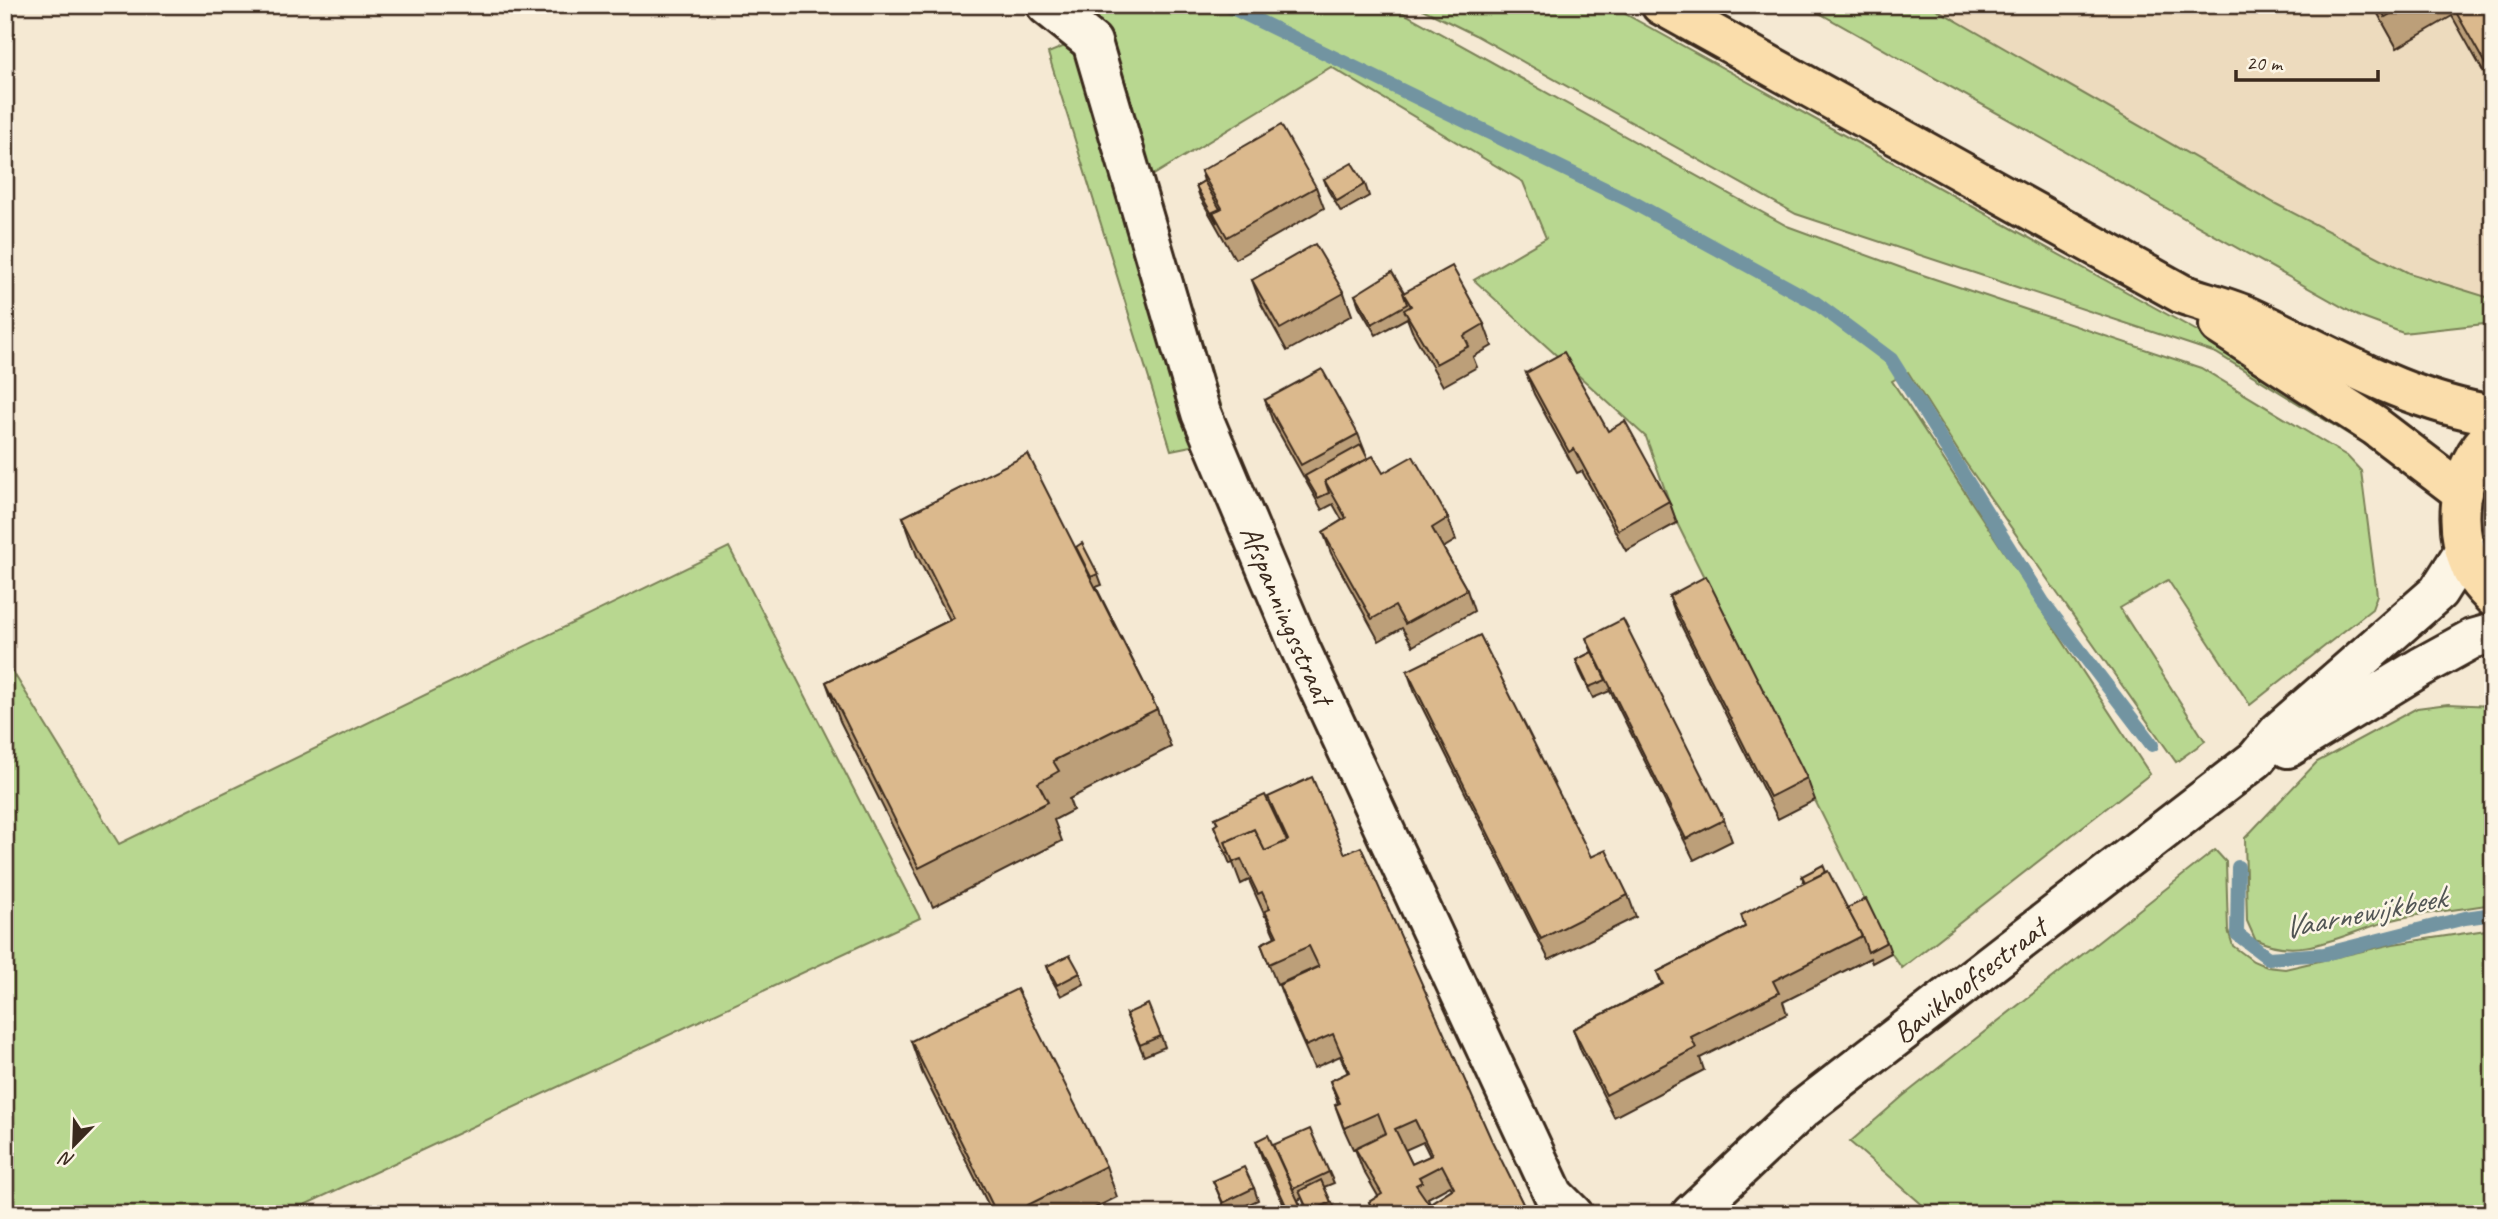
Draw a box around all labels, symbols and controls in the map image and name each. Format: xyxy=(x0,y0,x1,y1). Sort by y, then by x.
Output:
scale bar xyxy=(2236,38,2377,82)
text: 20 m xyxy=(2246,50,2284,76)
street label: Afspanningsstraat xyxy=(1231,519,1344,714)
water label: Vaarnewijkbeek xyxy=(2280,876,2454,948)
street label: Bavikhoofsestraat xyxy=(1885,906,2057,1052)
north arrow xyxy=(38,1110,108,1180)
text: N xyxy=(55,1145,78,1173)

